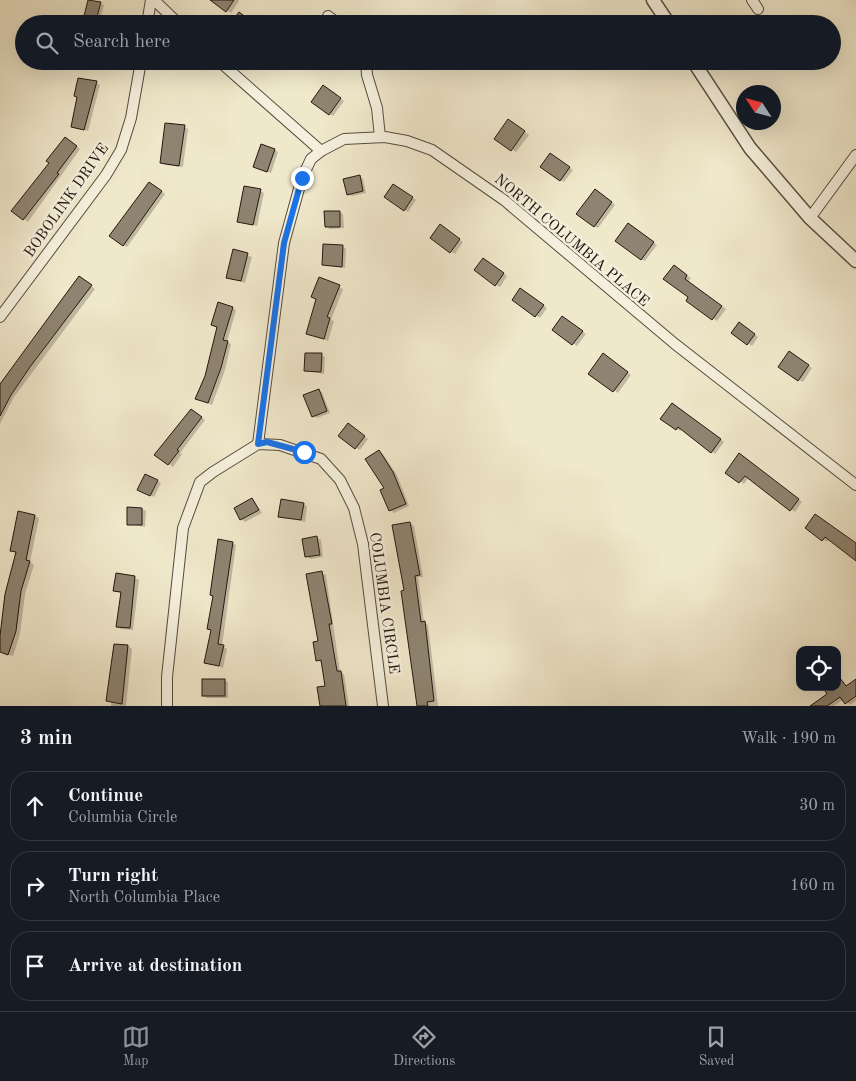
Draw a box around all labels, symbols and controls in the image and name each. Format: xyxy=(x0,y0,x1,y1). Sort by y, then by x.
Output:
search box xyxy=(15,15,841,70)
icon: search xyxy=(33,29,61,57)
text: Search here xyxy=(73,33,170,52)
north arrow xyxy=(736,85,781,130)
street label: BOBOLINK DRIVE xyxy=(22,141,112,260)
route end xyxy=(291,167,314,190)
street label: NORTH COLUMBIA PLACE xyxy=(491,172,651,310)
route start xyxy=(293,441,316,464)
street label: COLUMBIA CIRCLE xyxy=(366,531,401,675)
map controls xyxy=(796,646,841,691)
button: locate xyxy=(796,646,841,691)
text: 3 min xyxy=(20,728,73,749)
text: Walk · 190 m xyxy=(741,731,836,747)
text: Continue xyxy=(68,787,143,806)
icon: ahead xyxy=(21,792,49,820)
text: 30 m xyxy=(799,798,835,814)
text: Columbia Circle xyxy=(68,810,177,826)
text: Turn right xyxy=(68,867,158,886)
icon: right xyxy=(21,872,49,900)
text: 160 m xyxy=(790,878,835,894)
text: North Columbia Place xyxy=(68,890,220,906)
icon: arrive xyxy=(21,952,49,980)
text: Arrive at destination xyxy=(68,957,242,976)
tab: Map xyxy=(122,1023,150,1070)
tab: Directions xyxy=(393,1023,455,1070)
tab: Saved xyxy=(699,1023,734,1070)

